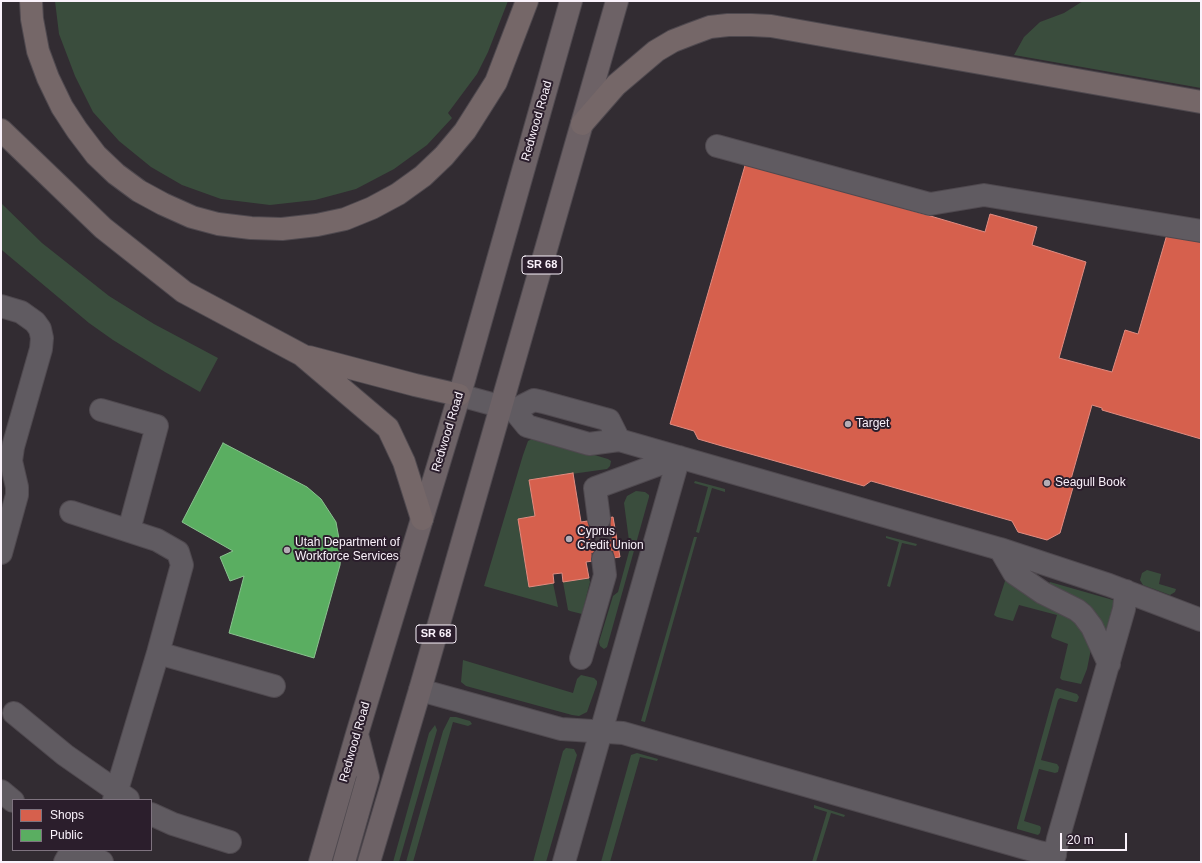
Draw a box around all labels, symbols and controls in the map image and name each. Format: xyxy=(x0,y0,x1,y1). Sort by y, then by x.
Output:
street label: Redwood Road xyxy=(519,79,555,163)
road number: SR 68 xyxy=(522,256,562,274)
street label: Redwood Road xyxy=(429,390,467,474)
place label: Target xyxy=(856,417,889,431)
marker: Target xyxy=(843,419,853,429)
place label: Seagull Book xyxy=(1055,476,1126,490)
marker: Seagull Book xyxy=(1042,478,1052,488)
place label: Cyprus Credit Union xyxy=(577,525,644,553)
marker: Cyprus Credit Union xyxy=(564,534,574,544)
place label: Utah Department of Workforce Services xyxy=(295,536,400,564)
marker: Utah Department of Workforce Services xyxy=(282,545,292,555)
road number: SR 68 xyxy=(416,625,456,643)
street label: Redwood Road xyxy=(337,700,373,784)
legend xyxy=(12,799,152,851)
text: Shops xyxy=(50,808,84,822)
scale bar xyxy=(1062,825,1129,851)
text: Public xyxy=(50,828,83,842)
text: 20 m xyxy=(1067,833,1094,847)

